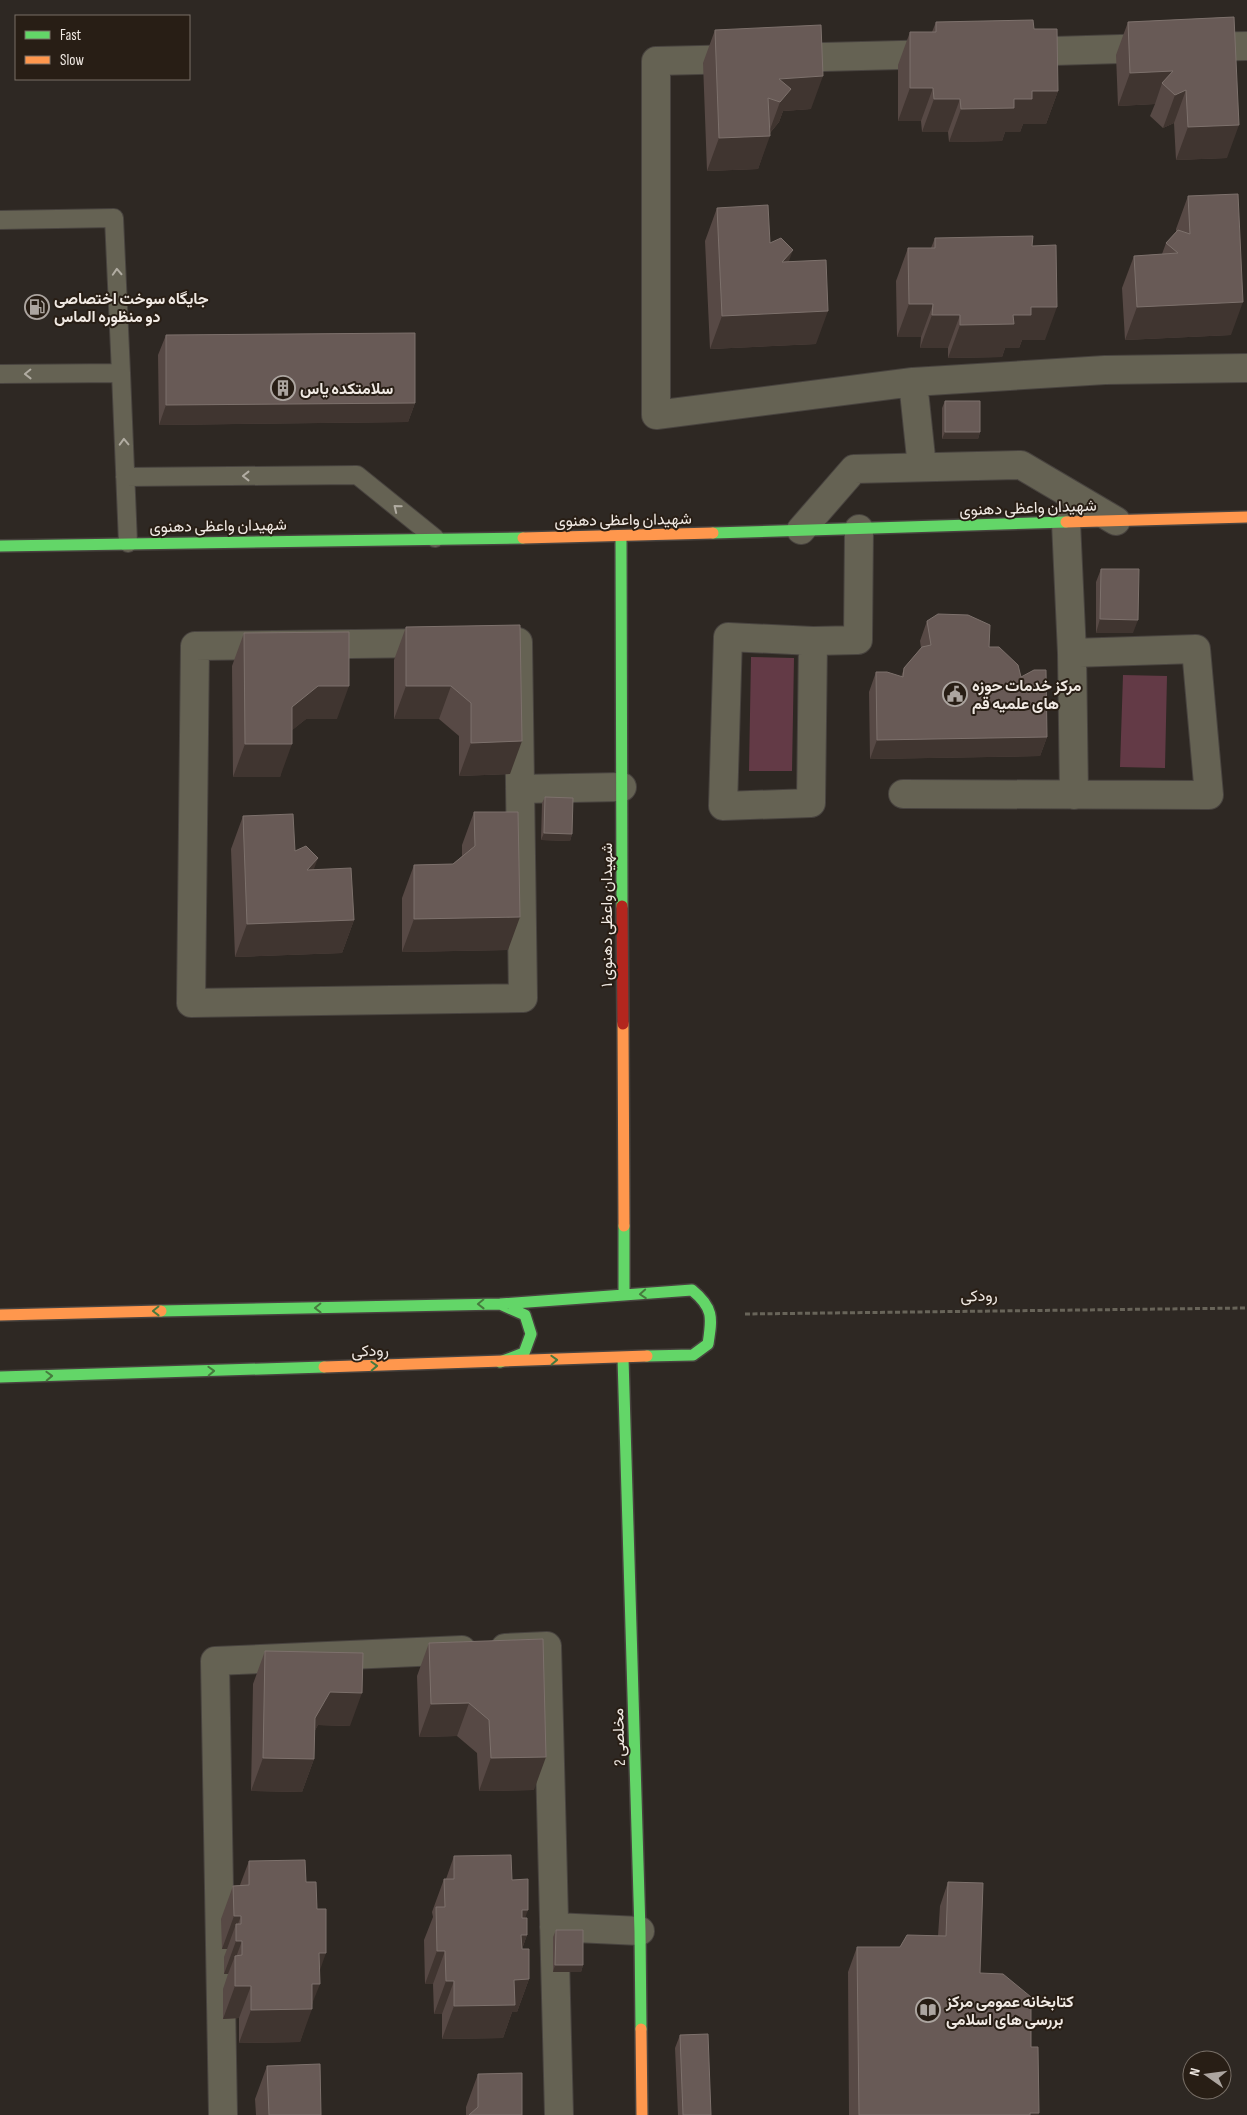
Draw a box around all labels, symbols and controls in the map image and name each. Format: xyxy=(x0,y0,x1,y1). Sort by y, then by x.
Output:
legend xyxy=(15,15,190,80)
text: Fast xyxy=(60,26,82,45)
text: Slow xyxy=(60,51,84,70)
one-way arrow xyxy=(111,267,122,275)
place label: جایگاه سوخت اختصاصی دو منظوره الماس xyxy=(54,290,209,327)
fuel station icon: جایگاه سوخت اختصاصی دو منظوره الماس xyxy=(24,294,50,320)
one-way arrow xyxy=(23,369,31,379)
building icon: سلامتکده یاس xyxy=(270,375,296,401)
place label: سلامتکده یاس xyxy=(300,380,393,399)
one-way arrow xyxy=(119,437,129,445)
one-way arrow xyxy=(242,471,250,481)
street label: شهیدان واعظی دهنوی xyxy=(959,497,1097,520)
one-way arrow xyxy=(394,504,403,513)
street label: شهیدان واعظی دهنوی xyxy=(554,510,692,531)
street label: شهیدان واعظی دهنوی xyxy=(149,516,287,537)
place label: مرکز خدمات حوزه های علمیه قم xyxy=(972,677,1082,714)
public building icon: مرکز خدمات حوزه های علمیه قم xyxy=(942,681,968,707)
street label: شهیدان واعظی دهنوی ۱ xyxy=(598,843,617,987)
street label: رودکی xyxy=(960,1287,998,1306)
one-way arrow xyxy=(639,1288,647,1299)
one-way arrow xyxy=(477,1299,485,1310)
one-way arrow xyxy=(314,1303,322,1313)
one-way arrow xyxy=(152,1306,160,1317)
street label: رودکی xyxy=(351,1341,389,1362)
one-way arrow xyxy=(550,1355,558,1366)
one-way arrow xyxy=(370,1361,378,1371)
one-way arrow xyxy=(208,1366,215,1376)
one-way arrow xyxy=(45,1370,53,1381)
street label: مخلصی 2 xyxy=(609,1708,630,1766)
place label: کتابخانه عمومی مرکز بررسی های اسلامی xyxy=(945,1993,1074,2030)
library icon: کتابخانه عمومی مرکز بررسی های اسلامی xyxy=(915,1997,941,2023)
north arrow xyxy=(1182,2050,1232,2100)
text: N xyxy=(1186,2066,1204,2078)

